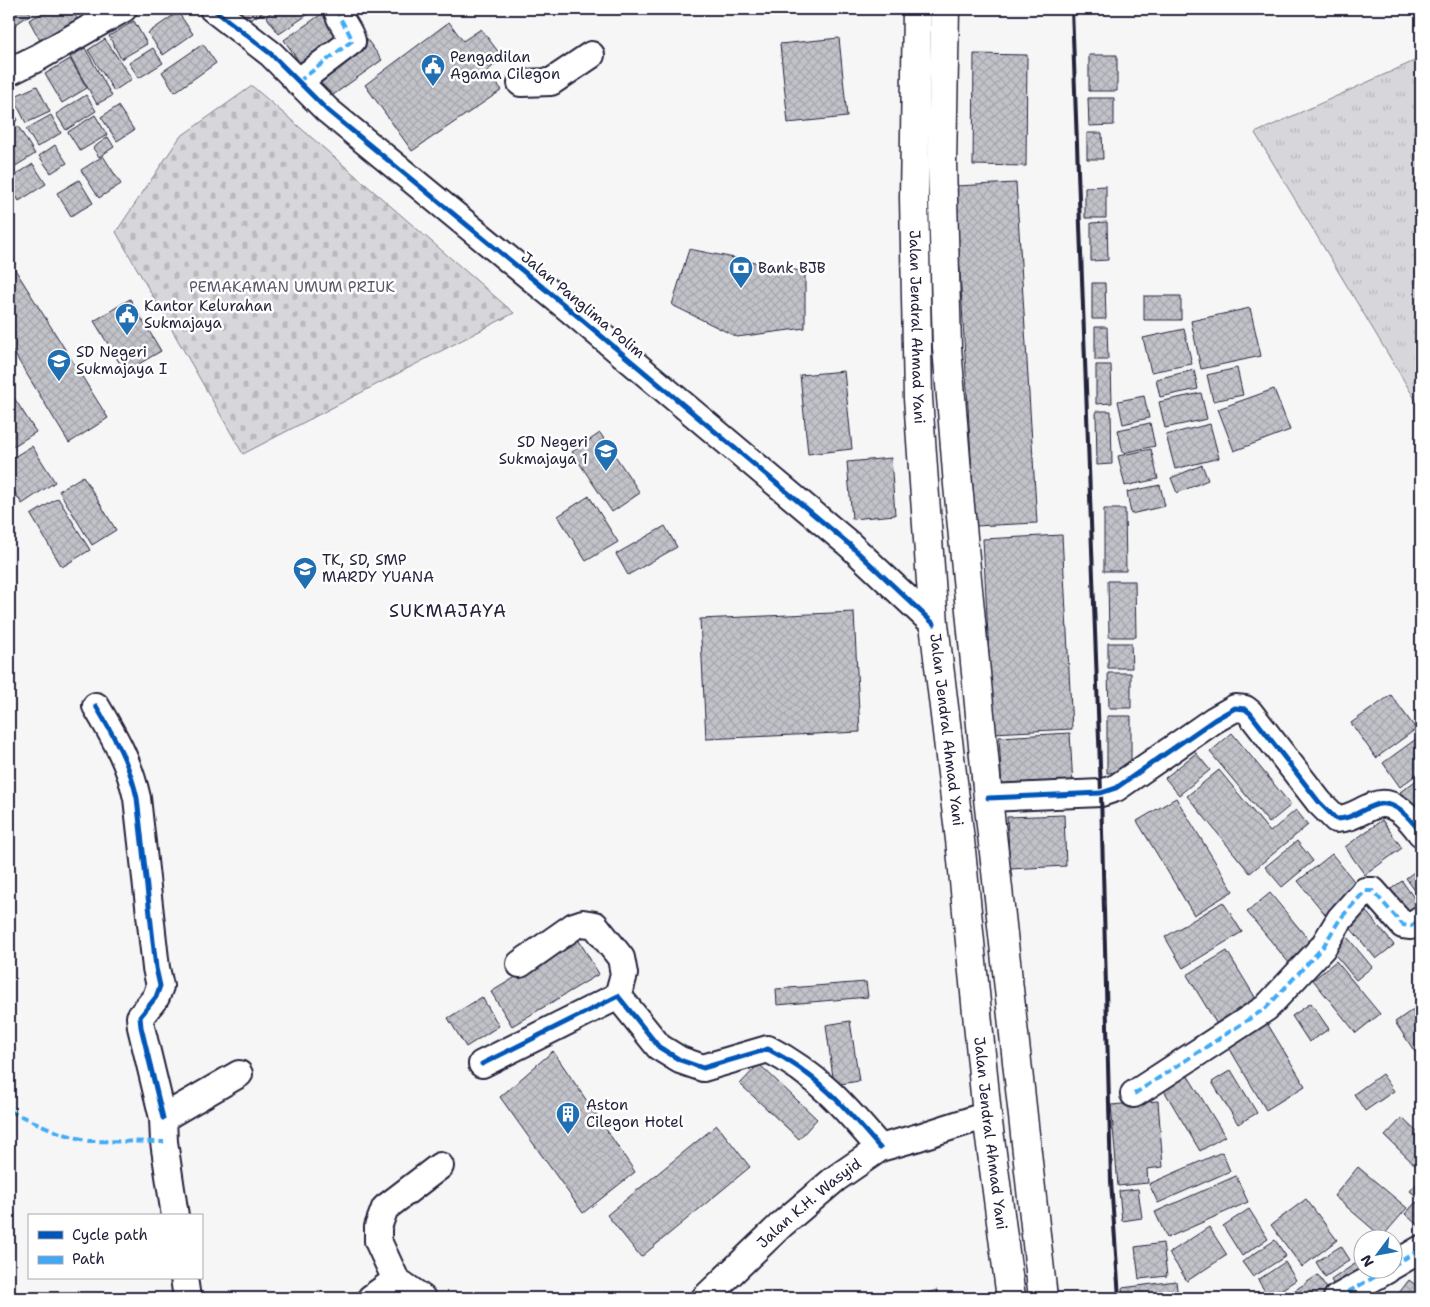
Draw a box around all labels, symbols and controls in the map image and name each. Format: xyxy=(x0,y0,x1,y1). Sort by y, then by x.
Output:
place label: Pengadilan Agama Cilegon xyxy=(450,47,560,84)
public building icon: Pengadilan Agama Cilegon xyxy=(420,53,446,87)
street label: Jalan Jendral Ahmad Yani xyxy=(905,230,930,425)
street label: Jalan Panglima Polim xyxy=(517,247,649,363)
bank icon: Bank BJB xyxy=(728,255,754,289)
place label: Bank BJB xyxy=(758,258,826,278)
park label: PEMAKAMAN UMUM PRIUK xyxy=(189,277,395,297)
place label: Kantor Kelurahan Sukmajaya xyxy=(144,296,272,333)
public building icon: Kantor Kelurahan Sukmajaya xyxy=(114,302,140,336)
place label: SD Negeri Sukmajaya I xyxy=(76,342,167,379)
school or university icon: SD Negeri Sukmajaya I xyxy=(46,348,72,382)
place label: SD Negeri Sukmajaya 1 xyxy=(499,432,588,469)
school or university icon: SD Negeri Sukmajaya 1 xyxy=(593,438,619,472)
place label: TK, SD, SMP MARDY YUANA xyxy=(322,550,434,587)
school or university icon: TK, SD, SMP MARDY YUANA xyxy=(292,556,318,590)
district label: SUKMAJAYA xyxy=(389,599,507,623)
street label: Jalan Jendral Ahmad Yani xyxy=(925,632,968,827)
street label: Jalan Jendral Ahmad Yani xyxy=(969,1036,1012,1231)
place label: Aston Cilegon Hotel xyxy=(586,1095,684,1132)
building icon: Aston Cilegon Hotel xyxy=(555,1101,581,1135)
street label: Jalan K.H. Wasyid xyxy=(753,1154,866,1253)
legend xyxy=(28,1214,202,1280)
text: Cycle path xyxy=(72,1225,148,1245)
north arrow xyxy=(1352,1230,1402,1280)
text: Path xyxy=(72,1249,105,1269)
text: N xyxy=(1356,1251,1378,1270)

